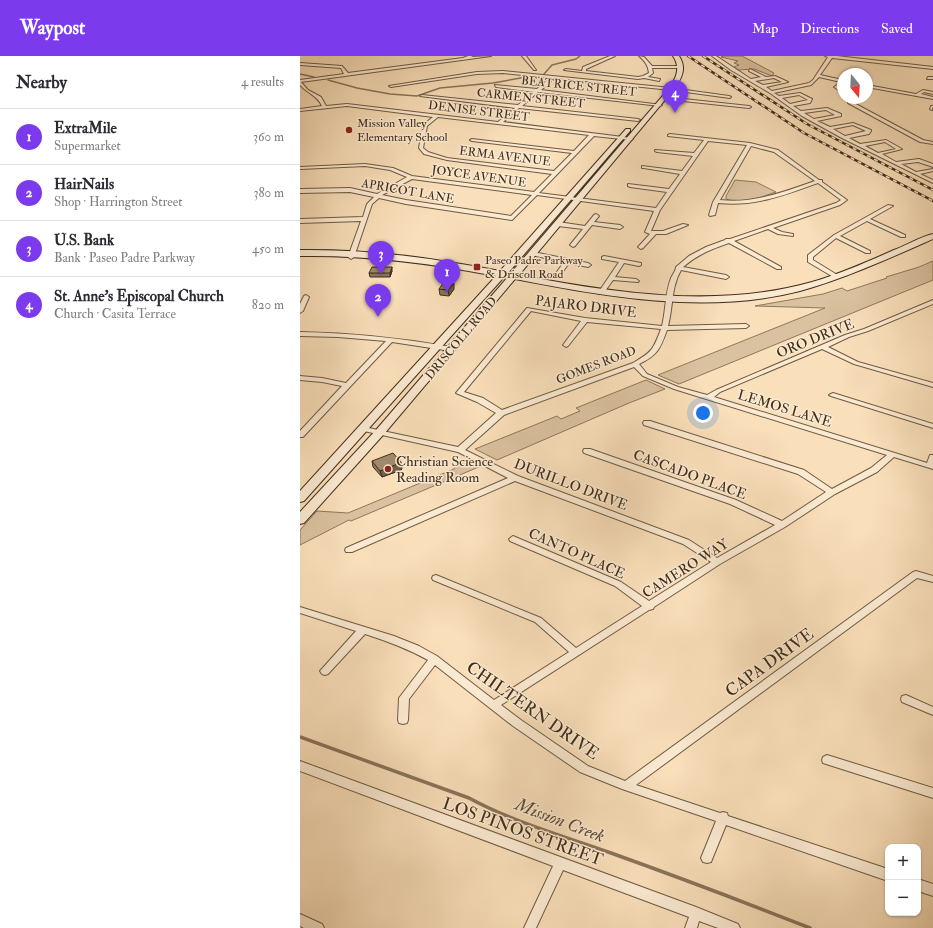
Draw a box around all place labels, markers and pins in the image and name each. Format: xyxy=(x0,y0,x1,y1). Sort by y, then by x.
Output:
pin: 4 xyxy=(662,80,688,113)
place label: Mission Valley Elementary School xyxy=(357,116,448,145)
marker: Mission Valley Elementary School xyxy=(344,125,354,135)
pin: 3 xyxy=(368,241,394,274)
place label: Paseo Padre Parkway & Driscoll Road xyxy=(485,253,584,282)
pin: 1 xyxy=(434,259,460,292)
marker: Paseo Padre Parkway & Driscoll Road xyxy=(472,262,482,272)
pin: 2 xyxy=(365,284,391,317)
place label: Christian Science Reading Room xyxy=(396,453,493,486)
marker: Christian Science Reading Room xyxy=(383,464,393,474)

